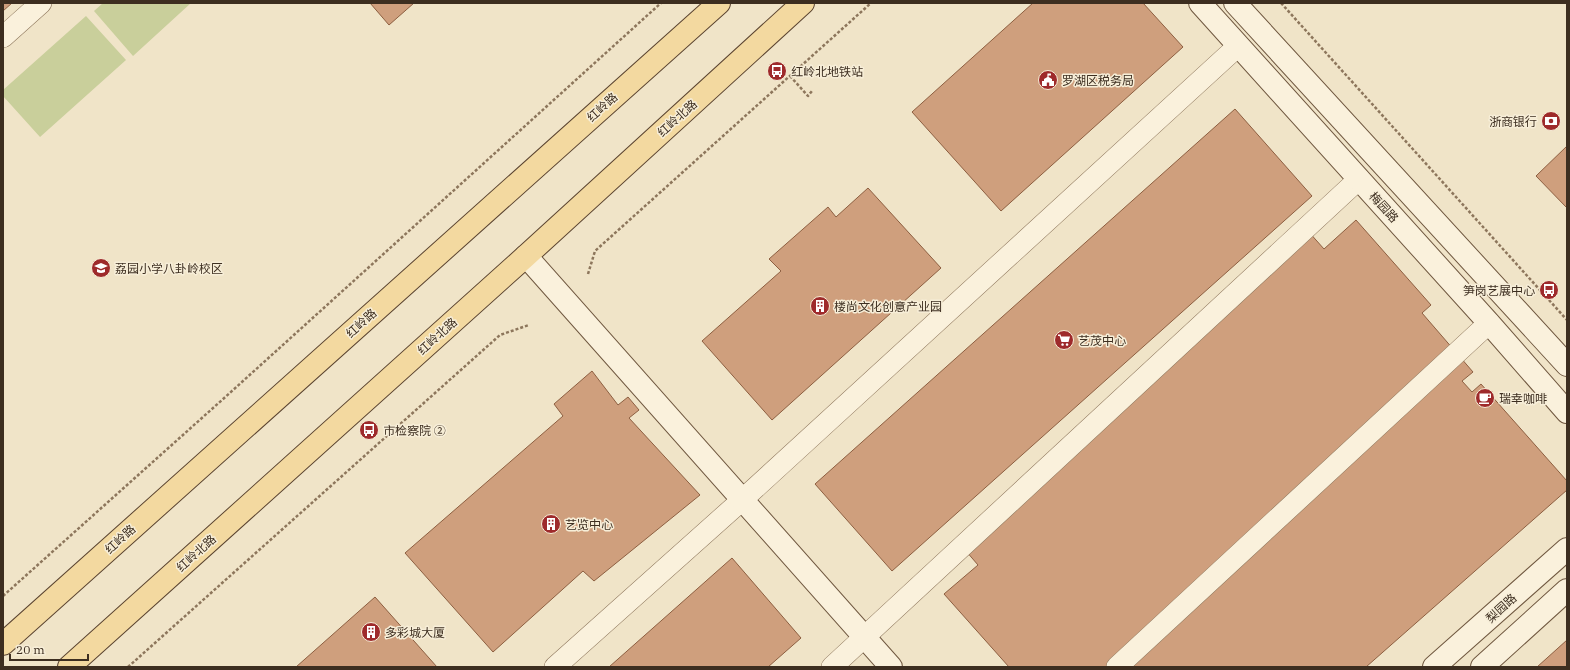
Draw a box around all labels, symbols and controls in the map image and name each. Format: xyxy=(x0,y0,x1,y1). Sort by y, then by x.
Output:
bus stop icon: 红岭北地铁站 xyxy=(766,60,788,82)
place label: 红岭北地铁站 xyxy=(791,64,863,79)
public building icon: 罗湖区税务局 xyxy=(1037,69,1059,91)
place label: 罗湖区税务局 xyxy=(1062,73,1134,88)
street label: 红岭路 xyxy=(584,89,620,125)
street label: 红岭北路 xyxy=(654,96,700,140)
bank icon: 浙商银行 xyxy=(1540,110,1562,132)
place label: 浙商银行 xyxy=(1489,114,1537,129)
street label: 梅园路 xyxy=(1366,189,1402,225)
school or university icon: 荔园小学八卦岭校区 xyxy=(90,257,112,279)
place label: 荔园小学八卦岭校区 xyxy=(115,261,223,276)
bus stop icon: 笋岗艺展中心 xyxy=(1538,279,1560,301)
place label: 笋岗艺展中心 xyxy=(1463,283,1535,298)
building icon: 楼尚文化创意产业园 xyxy=(809,295,831,317)
place label: 楼尚文化创意产业园 xyxy=(834,299,942,314)
street label: 红岭路 xyxy=(343,305,379,341)
street label: 红岭北路 xyxy=(414,314,460,358)
supermarket icon: 艺茂中心 xyxy=(1053,329,1075,351)
place label: 艺茂中心 xyxy=(1078,333,1126,348)
cafe icon: 瑞幸咖啡 xyxy=(1474,387,1496,409)
place label: 瑞幸咖啡 xyxy=(1499,391,1547,406)
bus stop icon: 市检察院 ② xyxy=(358,419,380,441)
place label: 市检察院 ② xyxy=(383,423,446,438)
building icon: 艺览中心 xyxy=(540,513,562,535)
place label: 艺览中心 xyxy=(565,517,613,532)
street label: 红岭路 xyxy=(102,521,138,557)
street label: 红岭北路 xyxy=(173,531,219,575)
street label: 梨园路 xyxy=(1483,590,1519,626)
building icon: 多彩城大厦 xyxy=(360,621,382,643)
place label: 多彩城大厦 xyxy=(385,625,445,640)
scale bar xyxy=(10,636,88,662)
text: 20 m xyxy=(16,642,45,657)

